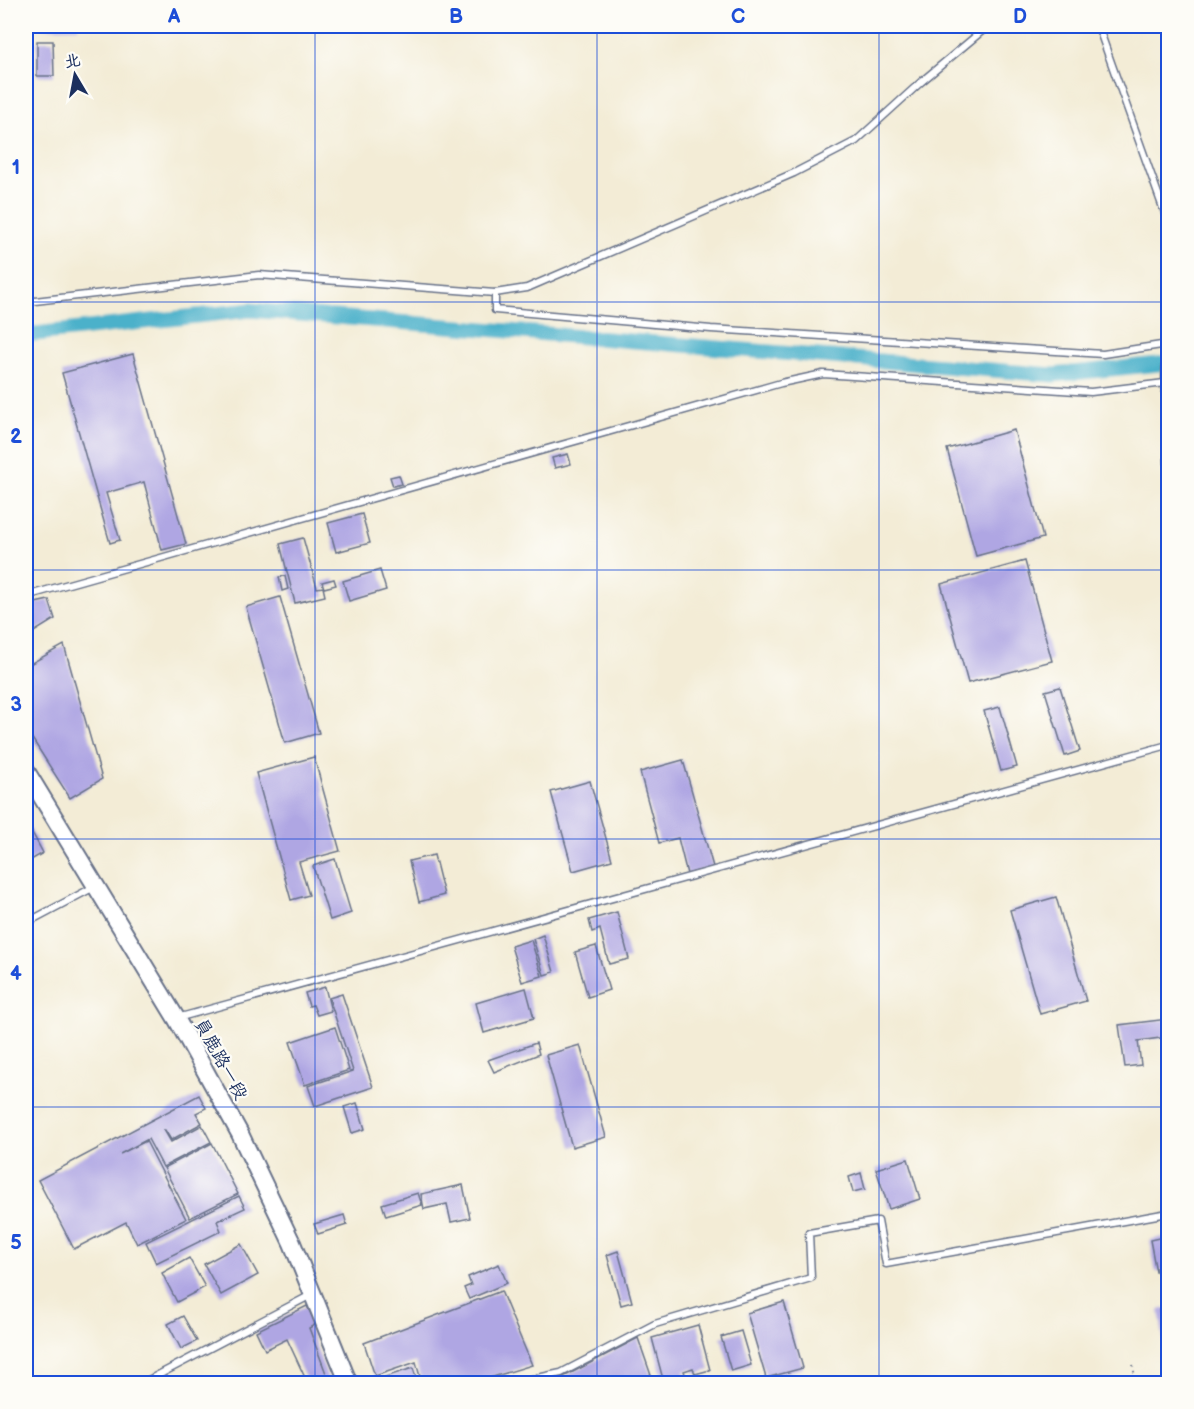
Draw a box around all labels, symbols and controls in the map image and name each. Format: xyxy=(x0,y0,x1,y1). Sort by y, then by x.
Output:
text: A xyxy=(167,5,181,29)
text: B xyxy=(449,5,463,29)
text: C xyxy=(731,5,745,29)
text: D xyxy=(1013,5,1027,29)
north arrow xyxy=(45,45,105,105)
text: 北 xyxy=(63,51,82,72)
text: 1 xyxy=(12,156,20,180)
text: 2 xyxy=(10,425,22,449)
text: 3 xyxy=(10,693,22,717)
text: 4 xyxy=(10,962,22,986)
street label: 員鹿路一段 xyxy=(190,1015,252,1104)
text: 5 xyxy=(10,1231,22,1255)

